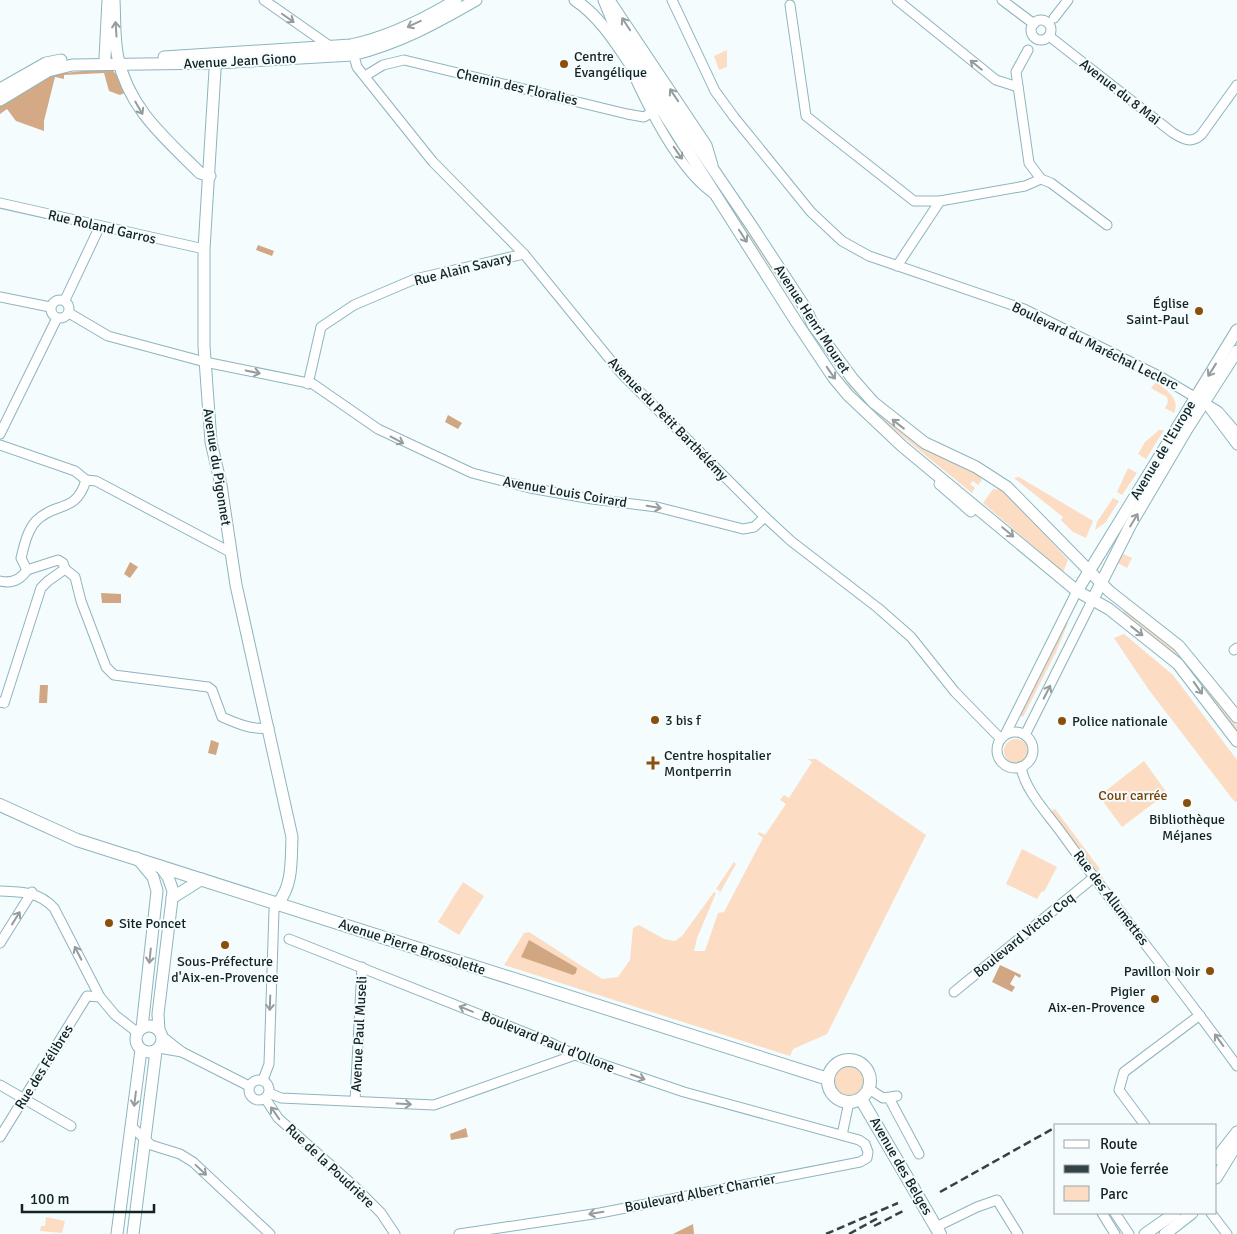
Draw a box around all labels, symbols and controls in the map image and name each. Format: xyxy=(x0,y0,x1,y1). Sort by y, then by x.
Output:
one-way arrow xyxy=(281,13,295,23)
one-way arrow xyxy=(621,18,631,32)
one-way arrow xyxy=(407,19,422,29)
one-way arrow xyxy=(111,21,121,37)
place label: Centre Évangélique xyxy=(574,48,647,81)
street label: Avenue Jean Giono xyxy=(183,50,297,72)
street label: Avenue du 8 Mai xyxy=(1076,55,1164,129)
marker: Centre Évangélique xyxy=(558,58,570,70)
one-way arrow xyxy=(970,59,983,70)
street label: Chemin des Floralies xyxy=(455,65,579,109)
one-way arrow xyxy=(669,89,679,103)
one-way arrow xyxy=(134,101,144,116)
one-way arrow xyxy=(673,146,683,160)
street label: Rue Roland Garros xyxy=(46,206,158,248)
one-way arrow xyxy=(738,229,748,243)
street label: Rue Alain Savary xyxy=(412,249,514,289)
street label: Avenue Henri Mouret xyxy=(770,261,854,377)
place label: Église Saint-Paul xyxy=(1126,295,1189,328)
street label: Boulevard du Maréchal Leclerc xyxy=(1009,298,1181,394)
marker: Église Saint-Paul xyxy=(1193,305,1205,317)
street label: Avenue du Petit Barthélémy xyxy=(604,354,732,485)
one-way arrow xyxy=(1207,362,1217,376)
one-way arrow xyxy=(826,366,836,380)
one-way arrow xyxy=(244,368,260,377)
street label: Avenue de l'Europe xyxy=(1127,397,1199,503)
street label: Avenue du Pigonnet xyxy=(199,407,235,527)
one-way arrow xyxy=(891,419,905,429)
one-way arrow xyxy=(390,435,405,445)
street label: Avenue Louis Coirard xyxy=(502,473,628,511)
one-way arrow xyxy=(646,502,662,512)
one-way arrow xyxy=(1129,513,1139,527)
one-way arrow xyxy=(1001,527,1014,538)
one-way arrow xyxy=(1130,626,1143,637)
one-way arrow xyxy=(1193,681,1203,695)
one-way arrow xyxy=(1043,685,1052,700)
place label: 3 bis f xyxy=(665,712,702,729)
place label: Police nationale xyxy=(1072,713,1168,730)
marker: 3 bis f xyxy=(649,714,661,726)
marker: Police nationale xyxy=(1056,715,1068,727)
place label: Centre hospitalier Montperrin xyxy=(664,747,772,780)
marker: Centre hospitalier Montperrin xyxy=(646,756,660,770)
park label: Cour carrée xyxy=(1098,787,1168,804)
marker: Bibliothèque Méjanes xyxy=(1181,797,1193,809)
place label: Bibliothèque Méjanes xyxy=(1149,811,1225,844)
street label: Rue des Allumettes xyxy=(1070,847,1152,949)
street label: Boulevard Victor Coq xyxy=(970,889,1078,981)
one-way arrow xyxy=(11,911,21,925)
place label: Site Poncet xyxy=(119,915,186,932)
street label: Avenue Pierre Brossolette xyxy=(336,915,488,979)
marker: Site Poncet xyxy=(103,917,115,929)
marker: Sous-Préfecture d'Aix-en-Provence xyxy=(219,939,231,951)
one-way arrow xyxy=(73,946,82,961)
one-way arrow xyxy=(145,948,155,964)
place label: Sous-Préfecture d'Aix-en-Provence xyxy=(171,953,279,986)
place label: Pavillon Noir xyxy=(1124,963,1201,980)
marker: Pavillon Noir xyxy=(1204,965,1216,977)
street label: Avenue Paul Museli xyxy=(347,975,371,1093)
place label: Pigier Aix-en-Provence xyxy=(1048,983,1146,1016)
marker: Pigier Aix-en-Provence xyxy=(1149,993,1161,1005)
one-way arrow xyxy=(266,995,275,1011)
one-way arrow xyxy=(459,1003,474,1013)
street label: Boulevard Paul d'Ollone xyxy=(479,1007,617,1077)
street label: Rue des Félibres xyxy=(11,1022,77,1112)
one-way arrow xyxy=(1214,1034,1224,1048)
one-way arrow xyxy=(630,1072,646,1082)
one-way arrow xyxy=(130,1090,140,1106)
one-way arrow xyxy=(395,1099,411,1108)
one-way arrow xyxy=(270,1106,280,1120)
street label: Avenue des Belges xyxy=(866,1114,936,1218)
street label: Rue de la Poudrière xyxy=(282,1120,378,1212)
legend xyxy=(1054,1124,1217,1214)
text: Route xyxy=(1100,1135,1137,1153)
text: Voie ferrée xyxy=(1100,1160,1169,1178)
one-way arrow xyxy=(195,1164,208,1176)
street label: Boulevard Albert Charrier xyxy=(623,1170,778,1216)
scale bar xyxy=(22,1182,155,1214)
text: Parc xyxy=(1100,1185,1128,1203)
text: 100 m xyxy=(30,1190,70,1208)
one-way arrow xyxy=(588,1209,604,1219)

